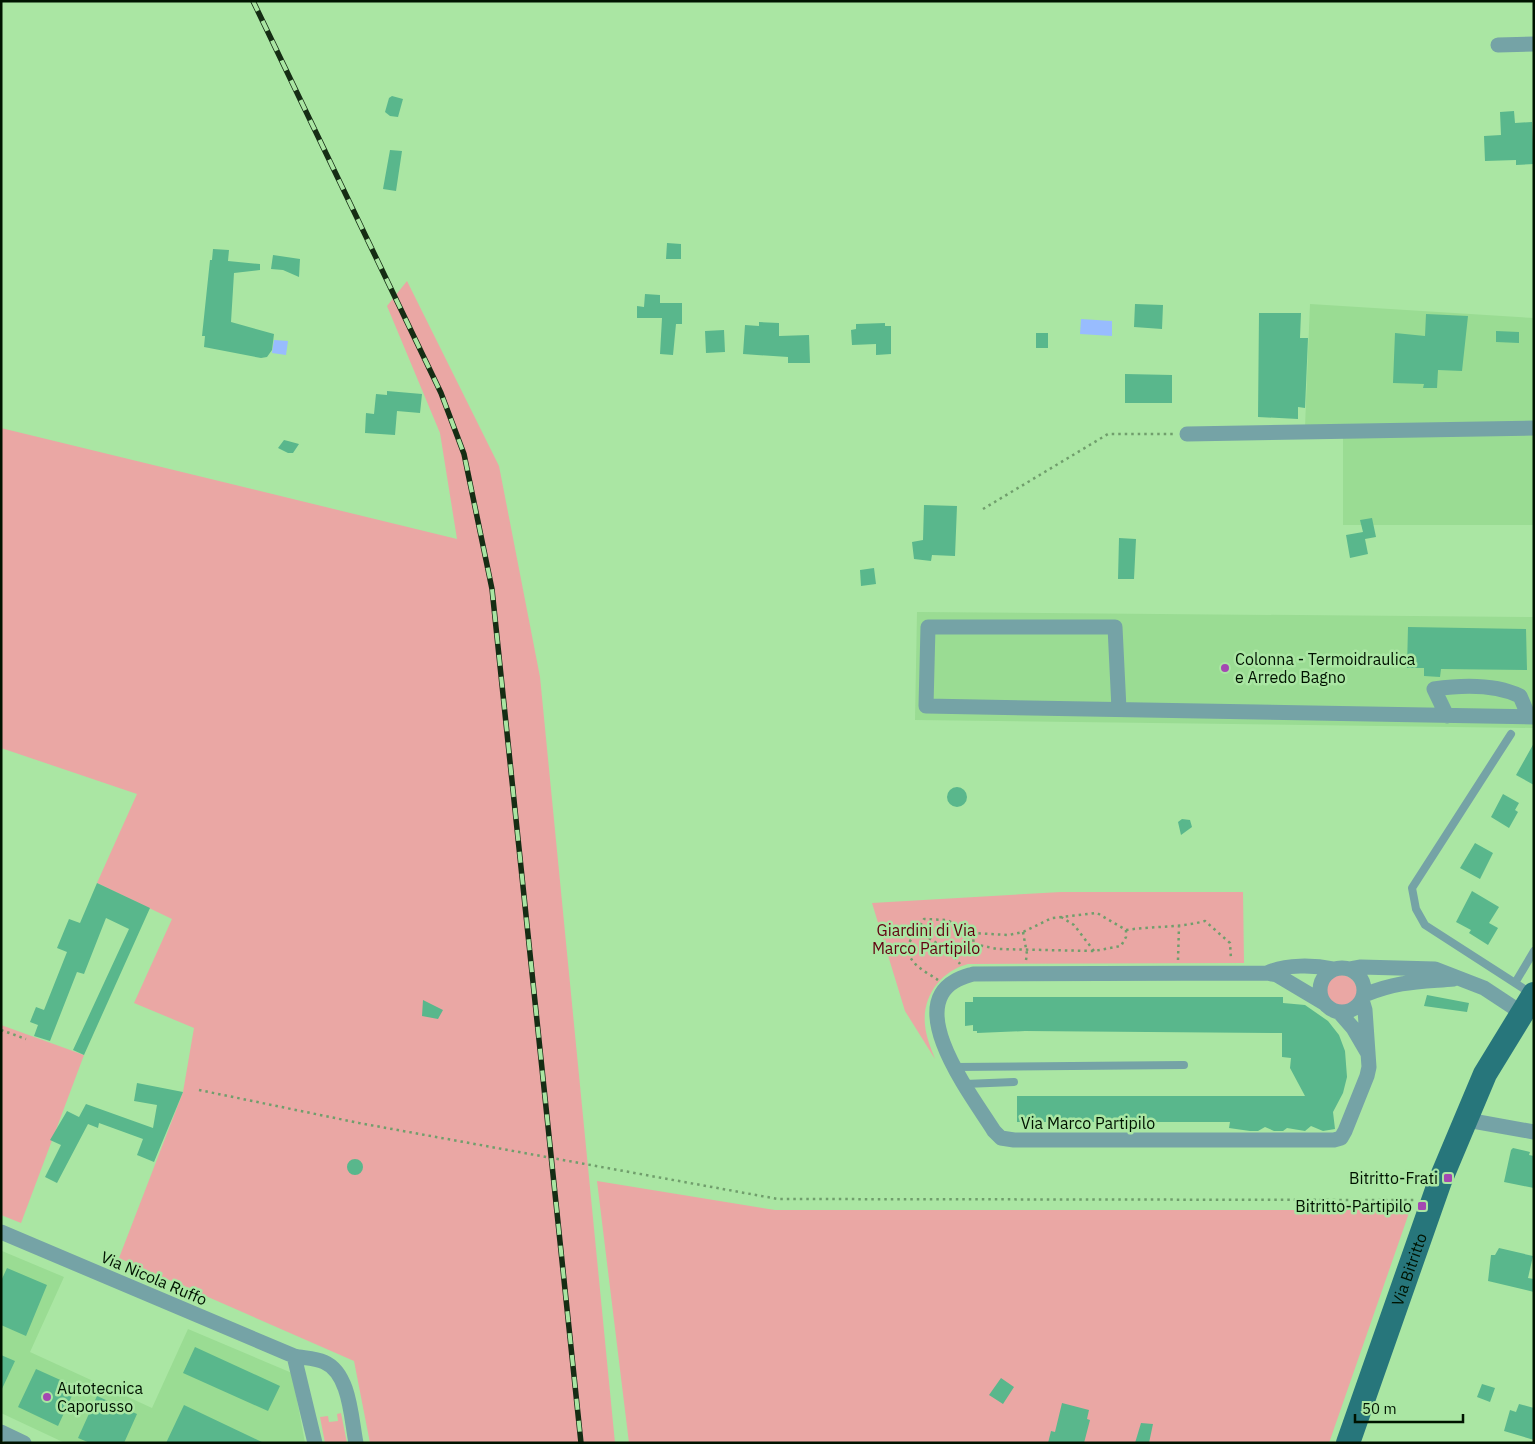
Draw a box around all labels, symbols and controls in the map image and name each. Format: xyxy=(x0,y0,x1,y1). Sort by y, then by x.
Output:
place label: Colonna - Termoidraulica e Arredo Bagno xyxy=(1235,649,1416,687)
marker: Colonna - Termoidraulica e Arredo Bagno xyxy=(1219,662,1231,674)
park label: Giardini di Via Marco Partipilo xyxy=(872,920,980,958)
street label: Via Marco Partipilo xyxy=(1021,1113,1155,1133)
place label: Bitritto-Frati xyxy=(1349,1168,1438,1188)
marker: Bitritto-Frati xyxy=(1442,1172,1454,1184)
place label: Bitritto-Partipilo xyxy=(1295,1196,1412,1216)
marker: Bitritto-Partipilo xyxy=(1416,1200,1428,1212)
street label: Via Bitritto xyxy=(1387,1230,1431,1309)
street label: Via Nicola Ruffo xyxy=(98,1247,210,1309)
place label: Autotecnica Caporusso xyxy=(57,1378,143,1416)
marker: Autotecnica Caporusso xyxy=(41,1391,53,1403)
scale bar xyxy=(1355,1392,1462,1424)
text: 50 m xyxy=(1362,1399,1397,1418)

